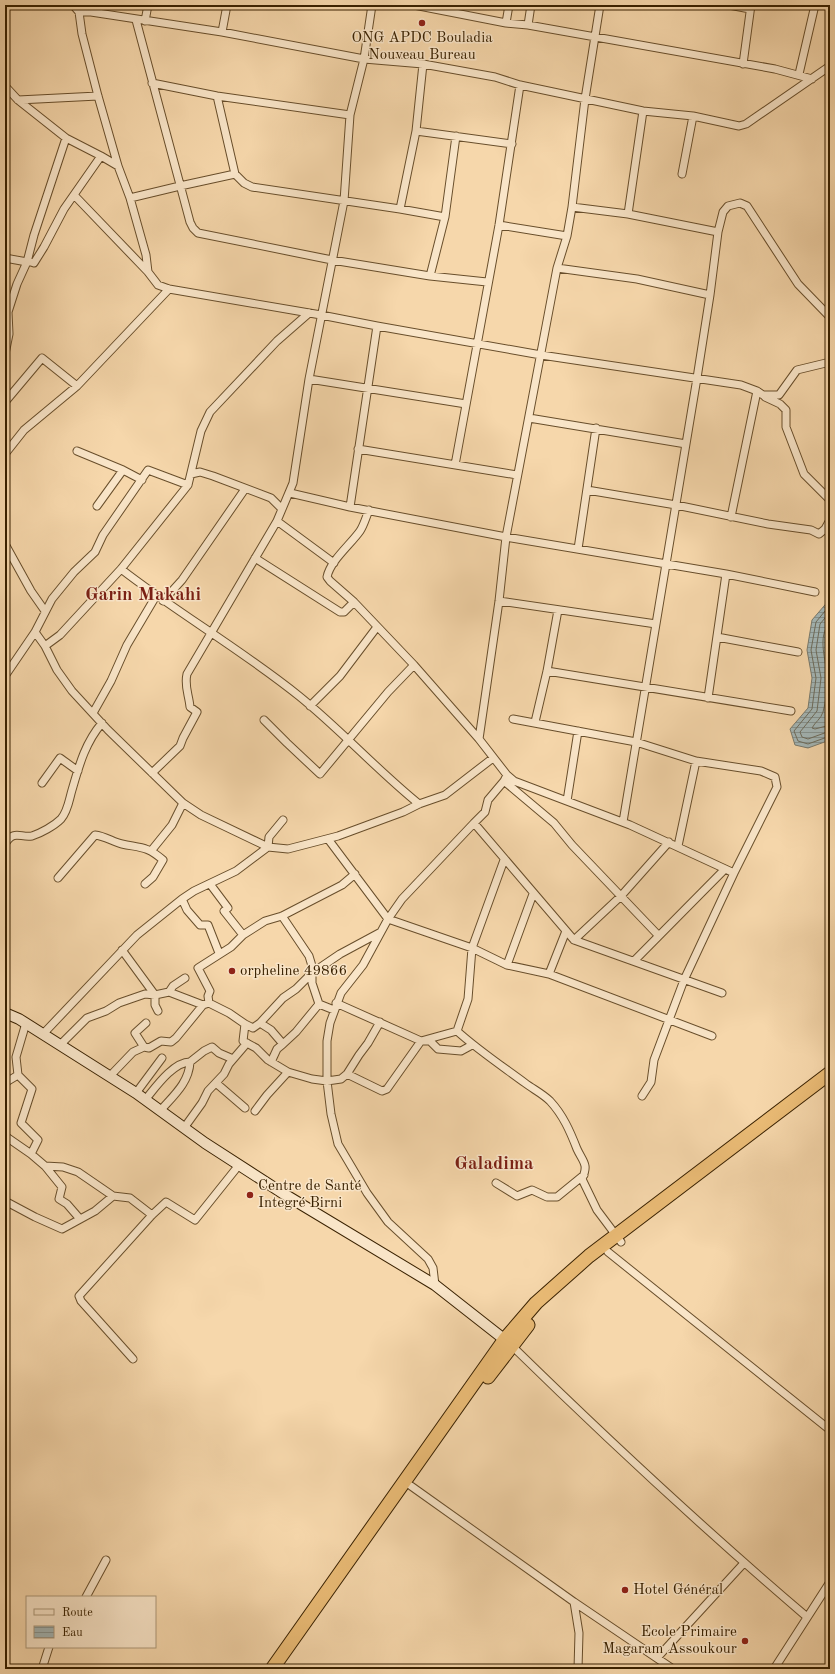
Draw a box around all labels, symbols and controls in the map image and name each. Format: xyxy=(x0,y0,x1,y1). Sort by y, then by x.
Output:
marker: ONG APDC Bouladia Nouveau Bureau xyxy=(417,18,427,28)
place label: ONG APDC Bouladia Nouveau Bureau xyxy=(351,31,493,63)
district label: Garin Makahi xyxy=(85,586,201,605)
place label: orpheline 49866 xyxy=(240,964,347,979)
marker: orpheline 49866 xyxy=(227,966,237,976)
district label: Galadima xyxy=(454,1155,534,1174)
place label: Centre de Santé Integré Birni xyxy=(258,1179,362,1211)
marker: Centre de Santé Integré Birni xyxy=(245,1190,255,1200)
place label: Hotel Général xyxy=(633,1583,723,1598)
marker: Hotel Général xyxy=(620,1585,630,1595)
legend xyxy=(26,1596,156,1648)
text: Route xyxy=(62,1607,93,1619)
place label: Ecole Primaire Magaram Assoukour xyxy=(603,1625,737,1657)
text: Eau xyxy=(62,1627,83,1639)
marker: Ecole Primaire Magaram Assoukour xyxy=(740,1636,750,1646)

